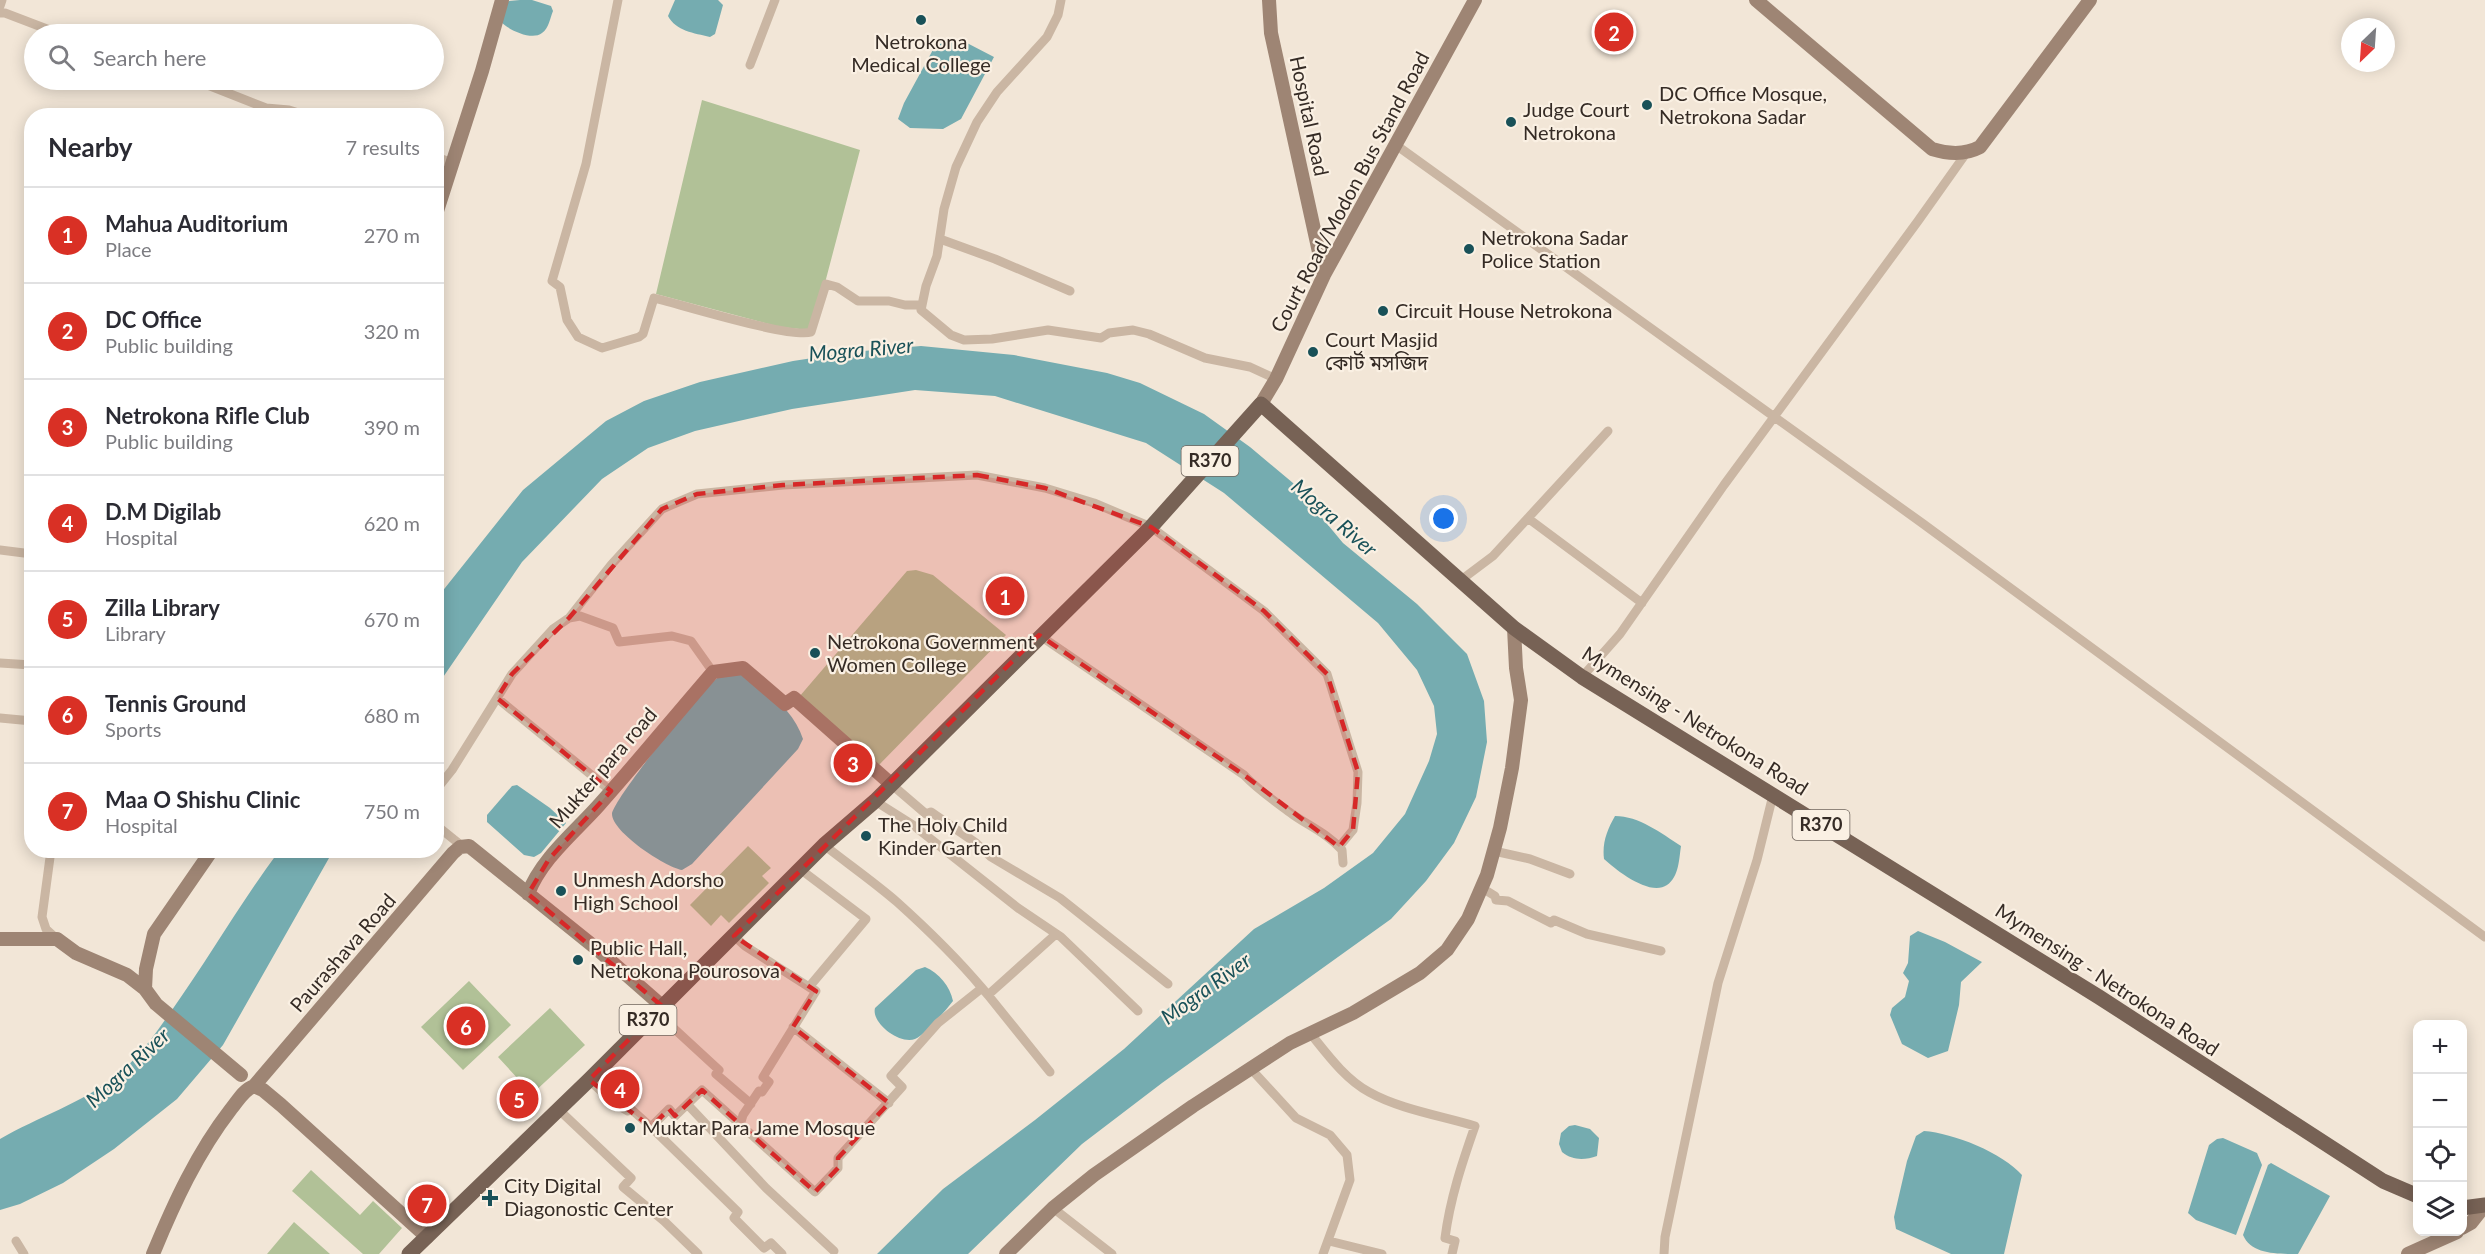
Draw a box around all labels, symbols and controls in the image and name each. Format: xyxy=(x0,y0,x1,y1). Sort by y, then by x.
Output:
pin: 2 xyxy=(1594,9,1634,54)
marker: Netrokona Medical College xyxy=(914,13,928,27)
north arrow xyxy=(2341,18,2395,72)
search box xyxy=(24,24,444,90)
place label: Netrokona Medical College xyxy=(851,29,991,76)
icon: search xyxy=(45,41,78,74)
text: Search here xyxy=(93,44,206,71)
street label: Court Road/Modon Bus Stand Road xyxy=(1265,47,1433,336)
street label: Hospital Road xyxy=(1286,53,1334,178)
place label: DC Office Mosque, Netrokona Sadar xyxy=(1659,81,1827,128)
place label: Judge Court Netrokona xyxy=(1523,97,1630,144)
marker: DC Office Mosque, Netrokona Sadar xyxy=(1640,98,1654,112)
marker: Judge Court Netrokona xyxy=(1504,115,1518,129)
text: Nearby xyxy=(48,131,133,163)
text: 7 results xyxy=(345,135,420,159)
text: Mahua Auditorium xyxy=(105,210,288,237)
text: 1 xyxy=(62,223,73,247)
text: 270 m xyxy=(364,223,420,247)
place label: Netrokona Sadar Police Station xyxy=(1481,225,1629,272)
text: Place xyxy=(105,237,152,261)
marker: Netrokona Sadar Police Station xyxy=(1462,242,1476,256)
place label: Circuit House Netrokona xyxy=(1395,298,1612,322)
marker: Circuit House Netrokona xyxy=(1376,304,1390,318)
text: DC Office xyxy=(105,306,202,333)
text: 2 xyxy=(62,319,73,343)
text: 320 m xyxy=(364,319,420,343)
place label: Court Masjid কোর্ট মসজিদ xyxy=(1325,327,1438,374)
water label: Mogra River xyxy=(807,331,915,366)
text: Public building xyxy=(105,333,233,357)
marker: Court Masjid কোর্ট মসজিদ xyxy=(1306,345,1320,359)
text: Netrokona Rifle Club xyxy=(105,402,310,429)
text: 3 xyxy=(62,415,73,439)
text: 390 m xyxy=(364,415,420,439)
text: Public building xyxy=(105,429,233,453)
road number: R370 xyxy=(1182,446,1238,476)
water label: Mogra River xyxy=(1287,473,1383,561)
text: D.M Digilab xyxy=(105,498,221,525)
your location xyxy=(1429,504,1458,533)
text: 4 xyxy=(62,511,73,535)
text: 620 m xyxy=(364,511,420,535)
text: Hospital xyxy=(105,525,178,549)
pin: 1 xyxy=(986,574,1024,618)
text: Zilla Library xyxy=(105,594,220,621)
text: 5 xyxy=(62,607,73,631)
text: 670 m xyxy=(364,607,420,631)
text: Library xyxy=(105,621,166,645)
place label: Netrokona Government Women College xyxy=(827,629,1035,676)
street label: Mymensing - Netrokona Road xyxy=(1578,641,1813,800)
marker: Netrokona Government Women College xyxy=(808,646,822,660)
text: Tennis Ground xyxy=(105,690,246,717)
street label: Mukter para road xyxy=(543,702,661,833)
text: 6 xyxy=(62,703,73,727)
text: 680 m xyxy=(364,703,420,727)
text: Sports xyxy=(105,717,161,741)
pin: 3 xyxy=(834,740,872,786)
text: Maa O Shishu Clinic xyxy=(105,786,300,813)
text: 7 xyxy=(62,799,73,823)
text: 750 m xyxy=(364,799,420,823)
road number: R370 xyxy=(1792,810,1850,840)
place label: The Holy Child Kinder Garten xyxy=(878,812,1008,859)
text: Hospital xyxy=(105,813,178,837)
marker: The Holy Child Kinder Garten xyxy=(859,829,873,843)
place label: Unmesh Adorsho High School xyxy=(573,867,724,914)
marker: Unmesh Adorsho High School xyxy=(554,884,568,898)
street label: Paurashava Road xyxy=(284,888,400,1016)
street label: Mymensing - Netrokona Road xyxy=(1991,898,2224,1061)
place label: Public Hall, Netrokona Pourosova xyxy=(590,935,780,982)
water label: Mogra River xyxy=(1155,946,1256,1029)
marker: Public Hall, Netrokona Pourosova xyxy=(571,953,585,967)
pin: 6 xyxy=(446,1004,486,1048)
road number: R370 xyxy=(620,1005,676,1035)
map controls xyxy=(2413,1020,2467,1236)
button: + xyxy=(2413,1020,2467,1074)
water label: Mogra River xyxy=(80,1021,175,1112)
pin: 4 xyxy=(600,1066,640,1112)
button: − xyxy=(2413,1074,2467,1128)
pin: 5 xyxy=(500,1076,538,1122)
place label: Muktar Para Jame Mosque xyxy=(642,1115,875,1139)
marker: Muktar Para Jame Mosque xyxy=(623,1121,637,1135)
button: locate xyxy=(2413,1128,2467,1182)
place label: City Digital Diagonostic Center xyxy=(504,1173,674,1220)
pin: 7 xyxy=(408,1182,446,1226)
button: layers xyxy=(2413,1182,2467,1236)
marker: City Digital Diagonostic Center xyxy=(481,1189,499,1207)

